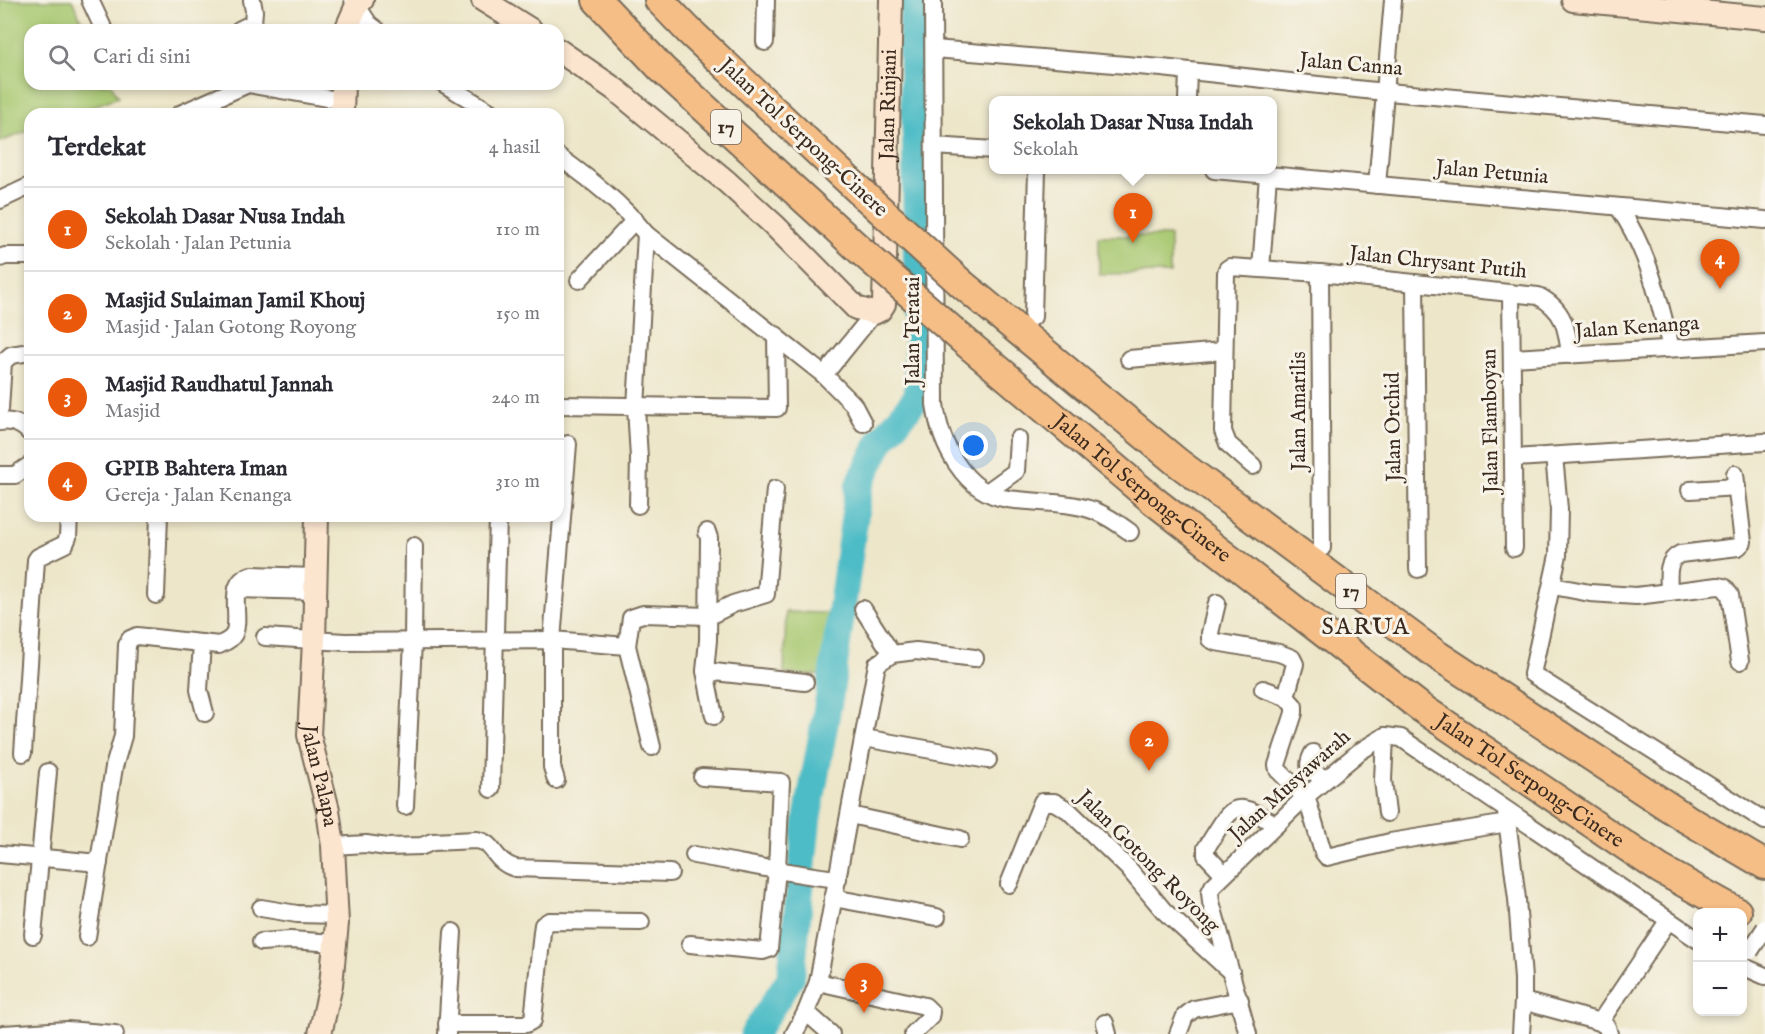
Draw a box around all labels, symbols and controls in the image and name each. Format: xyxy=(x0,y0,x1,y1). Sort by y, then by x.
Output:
search box xyxy=(24,24,564,90)
icon: search xyxy=(45,41,78,74)
text: Cari di sini xyxy=(93,43,191,71)
street label: Jalan Canna xyxy=(1296,47,1405,83)
street label: Jalan Rinjani xyxy=(874,49,903,163)
street label: Jalan Tol Serpong–Cinere xyxy=(711,51,894,224)
popup xyxy=(989,96,1277,174)
text: Sekolah Dasar Nusa Indah xyxy=(1013,109,1253,137)
road number: 17 xyxy=(711,110,741,144)
text: Terdekat xyxy=(48,131,146,164)
text: 4 hasil xyxy=(489,135,540,160)
text: Sekolah xyxy=(1013,137,1078,162)
street label: Jalan Petunia xyxy=(1432,154,1550,191)
pin: 1 xyxy=(1114,194,1152,243)
text: Sekolah Dasar Nusa Indah xyxy=(105,203,345,231)
text: 1 xyxy=(64,217,71,242)
text: 110 m xyxy=(496,217,540,242)
text: Sekolah · Jalan Petunia xyxy=(105,231,291,256)
street label: Jalan Chrysant Putih xyxy=(1346,240,1528,286)
pin: 4 xyxy=(1700,240,1740,289)
street label: Jalan Teratai xyxy=(900,276,927,388)
text: Masjid Sulaiman Jamil Khouj xyxy=(105,287,365,315)
text: 2 xyxy=(63,301,72,326)
text: 150 m xyxy=(496,301,540,326)
street label: Jalan Kenanga xyxy=(1572,310,1701,346)
text: Masjid · Jalan Gotong Royong xyxy=(105,315,356,340)
street label: Jalan Flamboyan xyxy=(1476,348,1506,496)
street label: Jalan Amarilis xyxy=(1286,351,1313,473)
text: Masjid Raudhatul Jannah xyxy=(105,371,333,399)
street label: Jalan Orchid xyxy=(1380,371,1408,484)
text: 3 xyxy=(64,385,71,410)
text: 240 m xyxy=(491,385,540,410)
text: Masjid xyxy=(105,399,160,424)
street label: Jalan Tol Serpong–Cinere xyxy=(1046,407,1237,569)
your location xyxy=(959,431,988,460)
text: GPIB Bahtera Iman xyxy=(105,455,287,483)
text: 4 xyxy=(63,469,72,494)
text: 310 m xyxy=(496,469,540,494)
text: Gereja · Jalan Kenanga xyxy=(105,483,292,508)
road number: 17 xyxy=(1336,574,1366,608)
district label: SARUA xyxy=(1322,612,1410,643)
street label: Jalan Tol Serpong–Cinere xyxy=(1429,707,1630,855)
street label: Jalan Palapa xyxy=(295,722,344,829)
pin: 2 xyxy=(1130,722,1168,771)
street label: Jalan Musyawarah xyxy=(1222,724,1357,849)
street label: Jalan Gotong Royong xyxy=(1069,783,1226,940)
map controls xyxy=(1693,908,1747,1016)
button: + xyxy=(1693,908,1747,962)
button: − xyxy=(1693,962,1747,1016)
pin: 3 xyxy=(844,964,884,1013)

